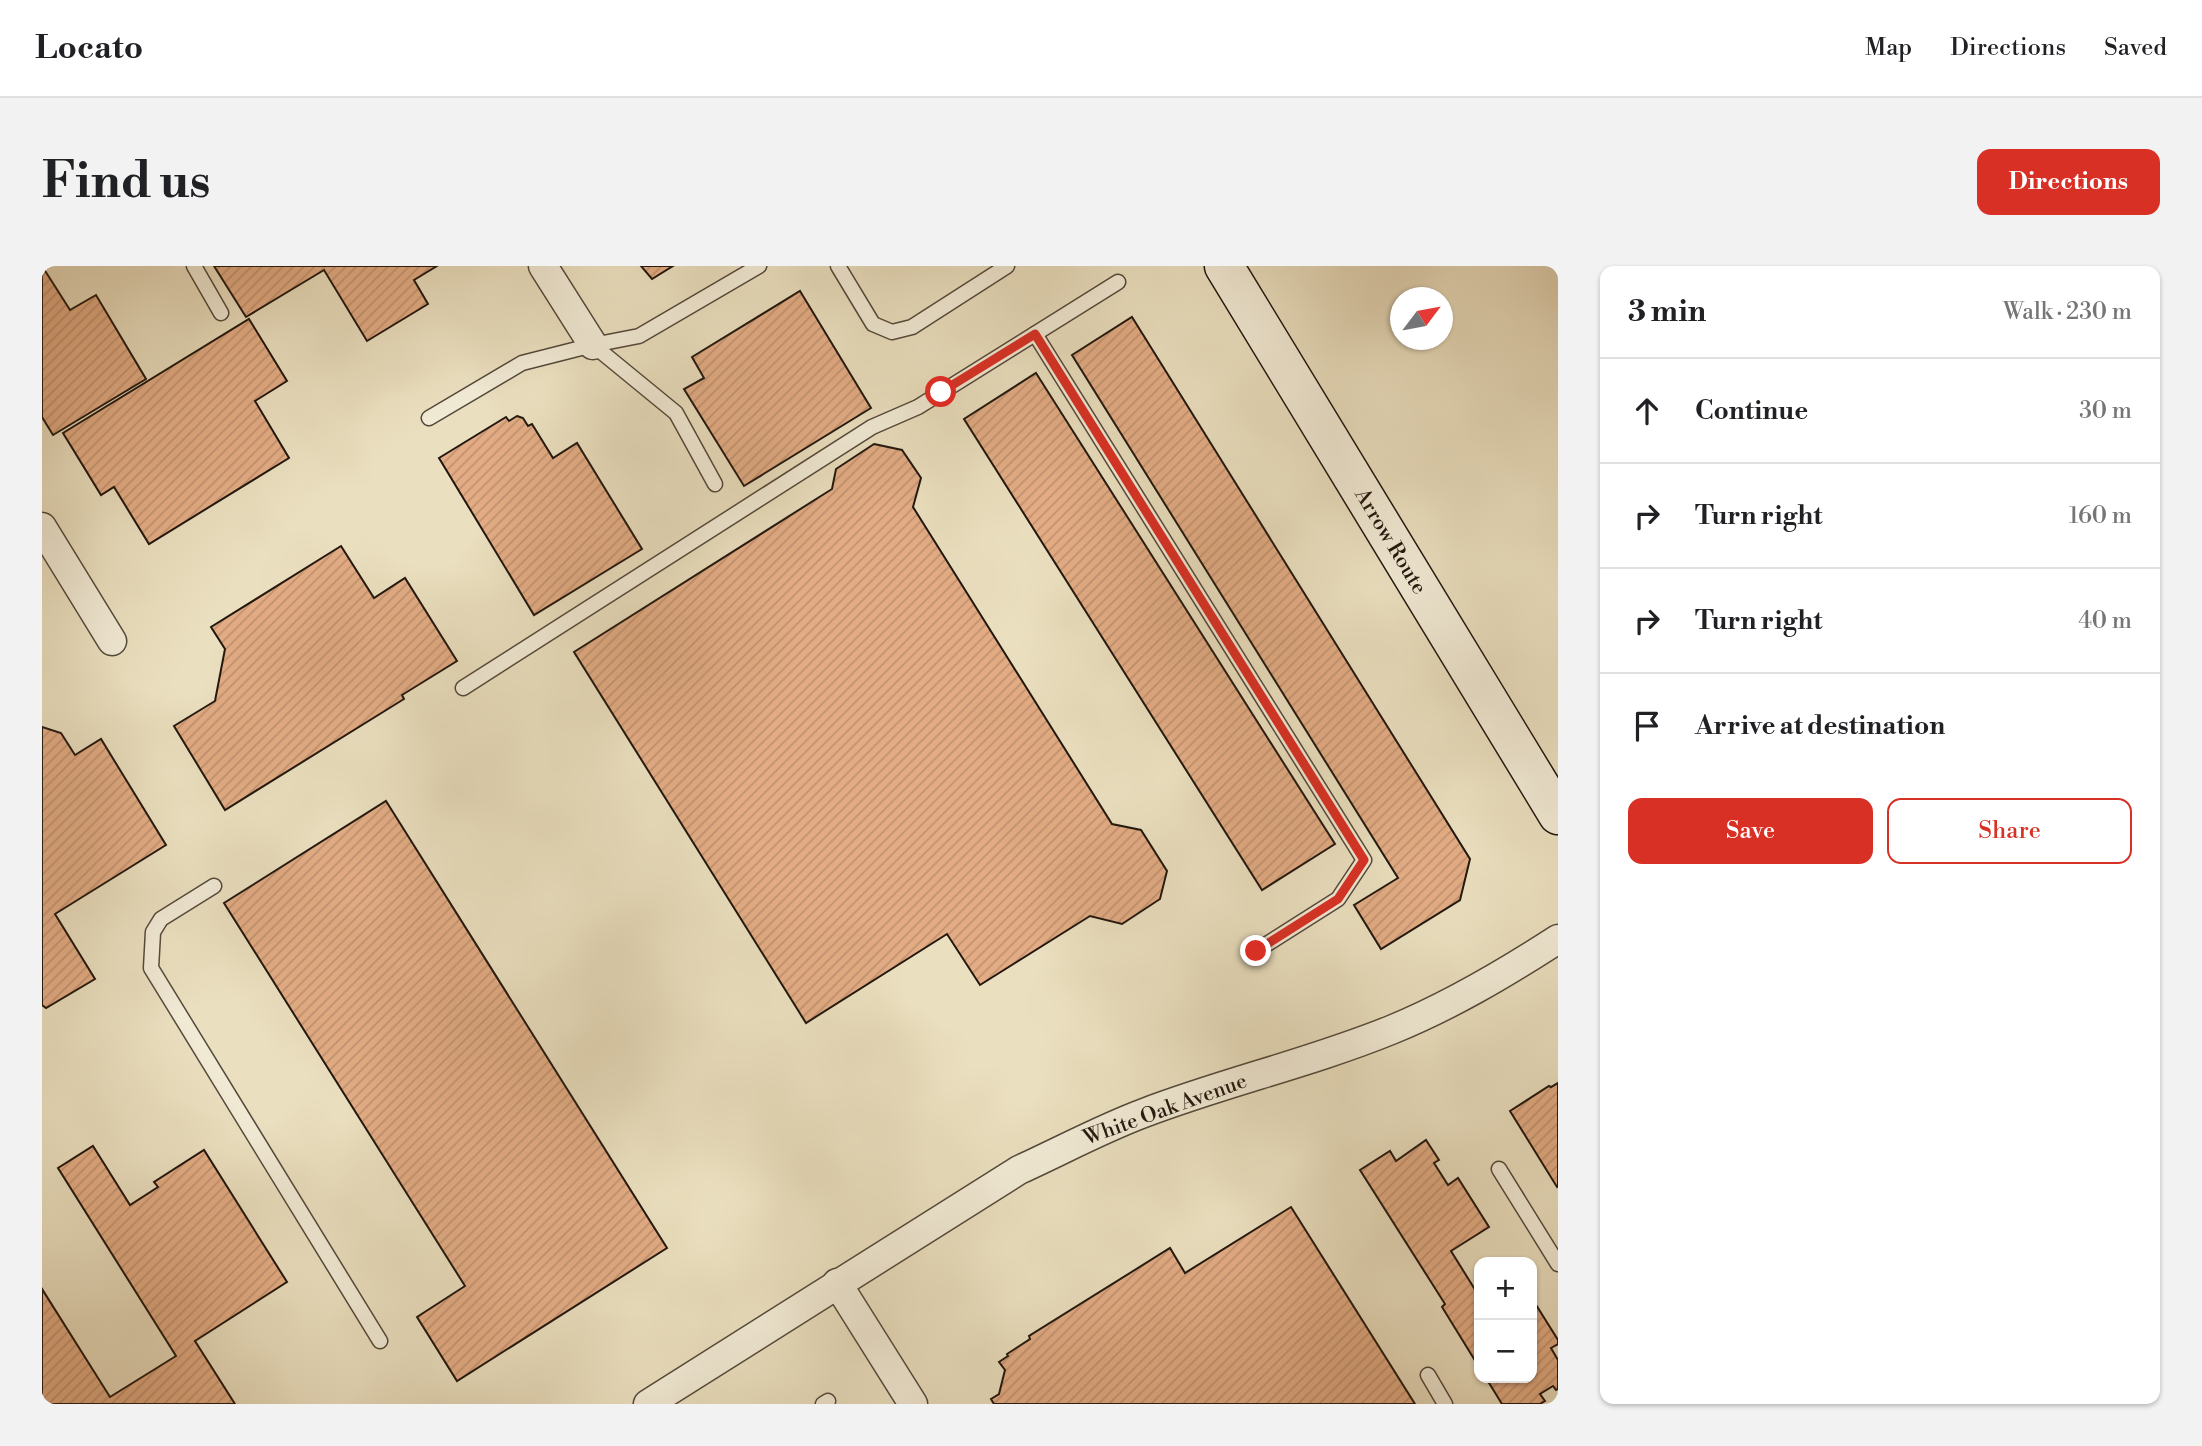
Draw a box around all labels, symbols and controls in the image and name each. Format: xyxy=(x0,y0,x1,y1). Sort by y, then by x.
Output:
text: Locato xyxy=(35,28,143,69)
text: Map xyxy=(1865,33,1912,63)
text: Directions xyxy=(1950,33,2066,63)
text: Saved xyxy=(2104,33,2167,63)
button: Directions xyxy=(1977,149,2160,215)
text: Find us xyxy=(42,152,211,213)
north arrow xyxy=(1390,287,1453,350)
text: 3 min xyxy=(1628,293,1706,331)
text: Walk · 230 m xyxy=(2003,298,2132,326)
route start xyxy=(925,376,956,407)
icon: ahead xyxy=(1628,392,1666,430)
text: Continue xyxy=(1695,395,1808,427)
text: 30 m xyxy=(2079,397,2132,425)
street label: Arrow Route xyxy=(1348,483,1432,599)
icon: right xyxy=(1628,497,1666,535)
text: Turn right xyxy=(1695,500,1823,532)
text: 160 m xyxy=(2069,502,2132,530)
icon: right xyxy=(1628,602,1666,640)
text: Turn right xyxy=(1695,605,1823,637)
text: 40 m xyxy=(2078,607,2132,635)
icon: arrive xyxy=(1628,707,1666,745)
text: Arrive at destination xyxy=(1695,710,1945,742)
button: Save xyxy=(1628,798,1873,864)
button: Share xyxy=(1887,798,2132,864)
route end xyxy=(1240,935,1271,966)
street label: White Oak Avenue xyxy=(1079,1068,1251,1152)
map controls xyxy=(1474,1257,1537,1383)
button: + xyxy=(1474,1257,1537,1320)
button: − xyxy=(1474,1320,1537,1383)

